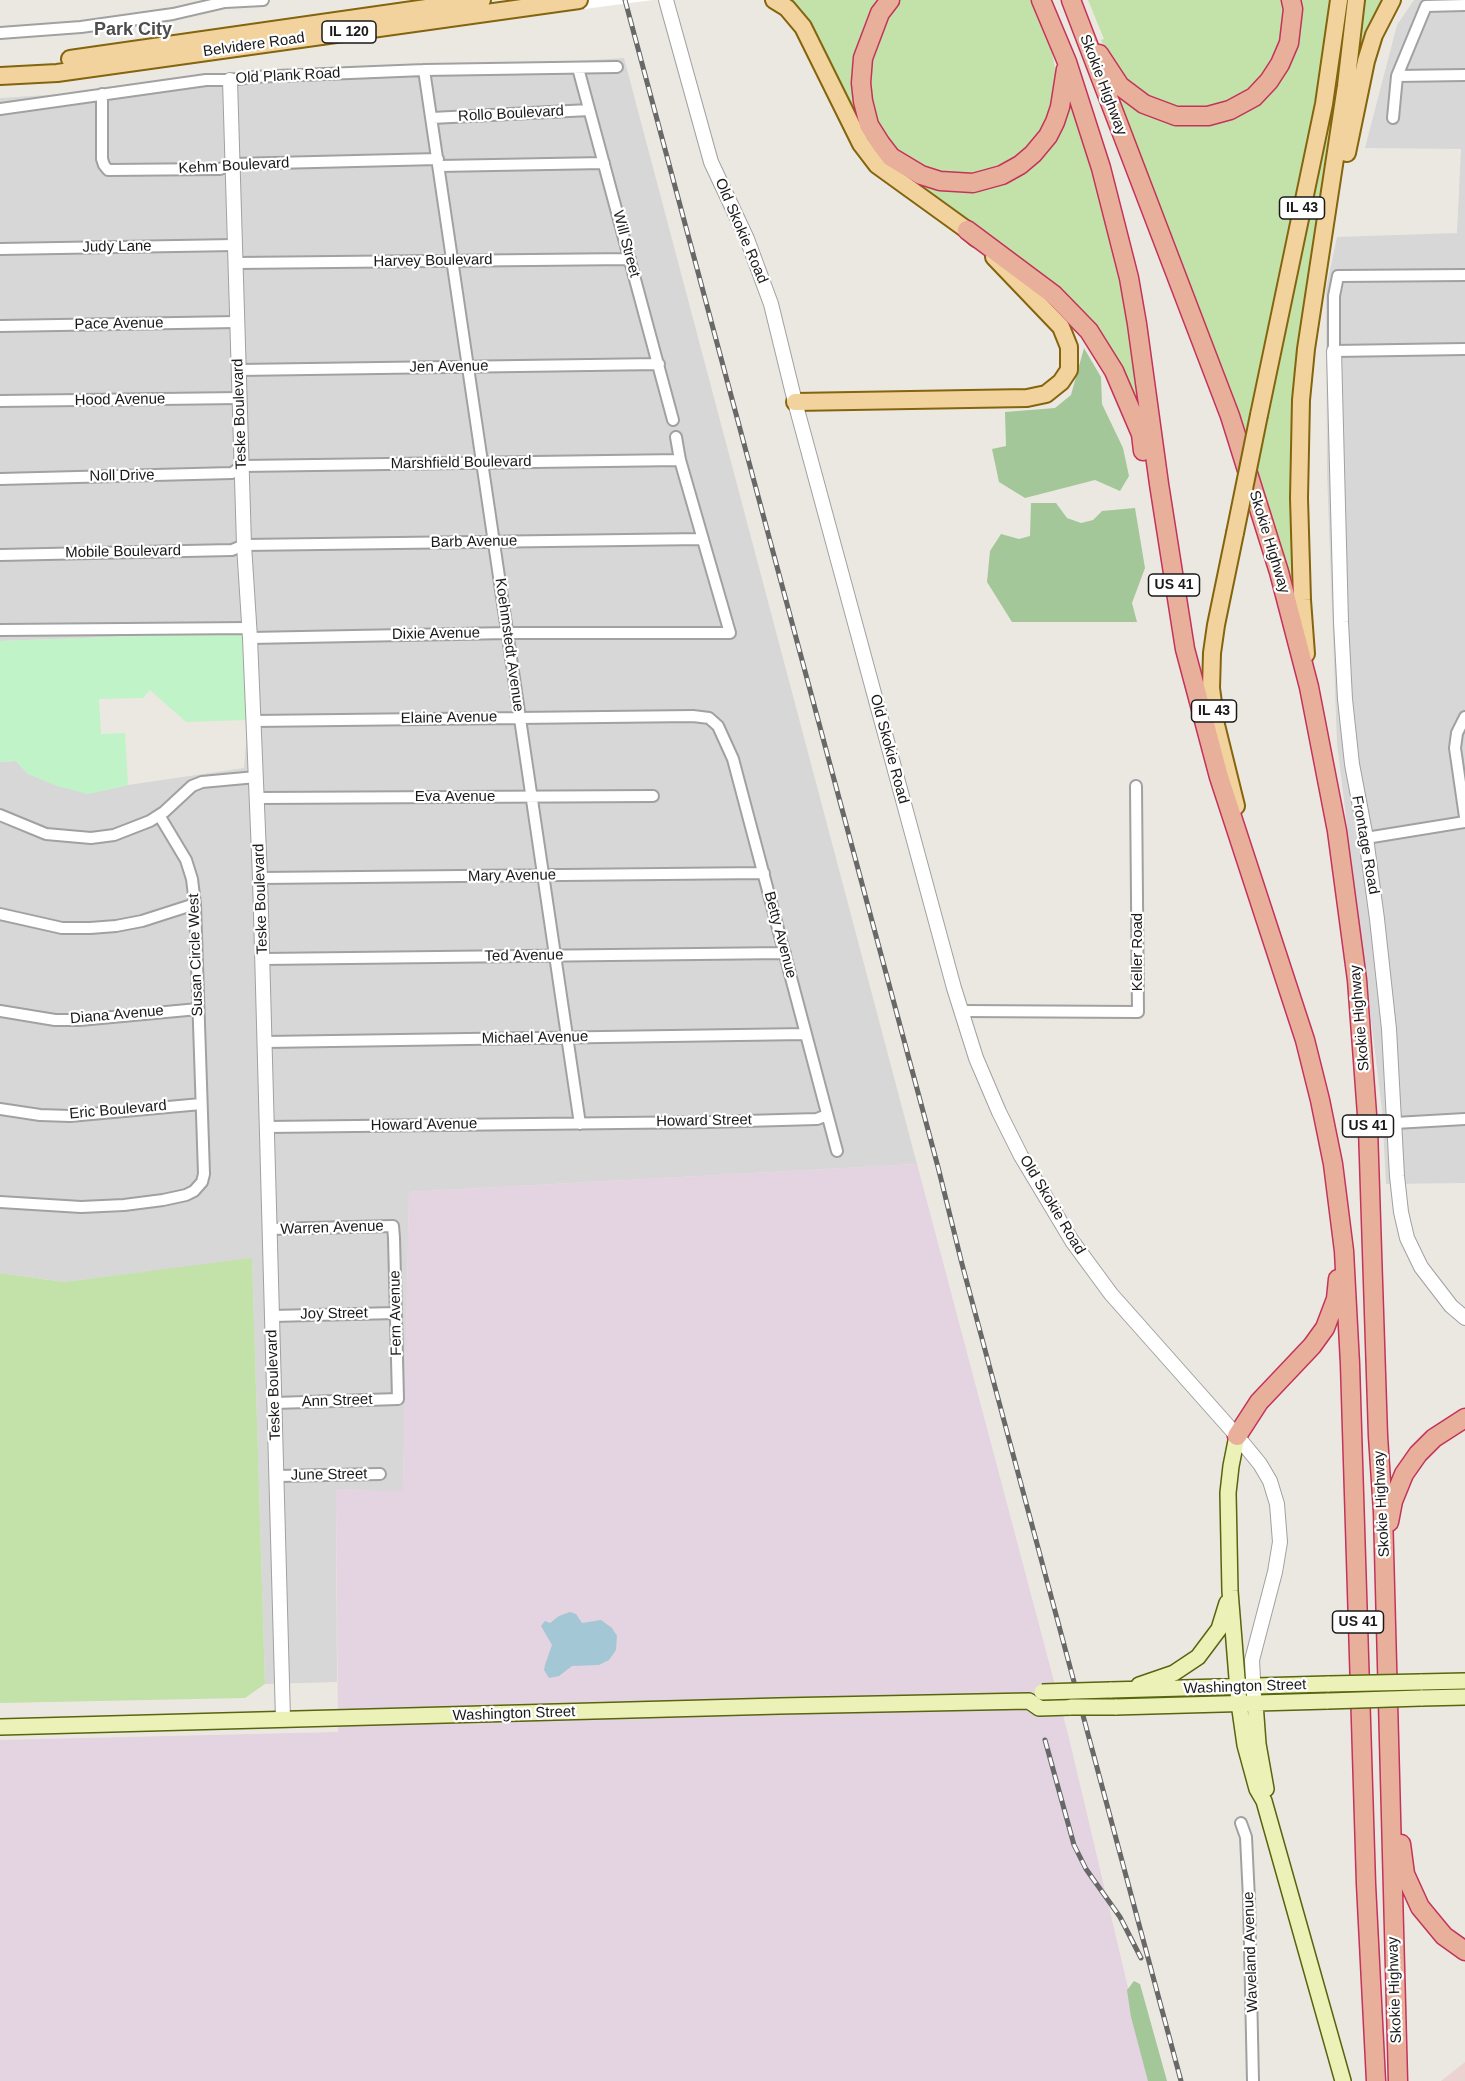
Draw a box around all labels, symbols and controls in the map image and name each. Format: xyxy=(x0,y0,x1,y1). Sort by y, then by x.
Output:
district label: Park City xyxy=(94,19,172,41)
road number: IL 120 xyxy=(322,21,376,43)
street label: Belvidere Road xyxy=(202,29,306,61)
street label: Skokie Highway xyxy=(1075,32,1131,138)
street label: Old Plank Road xyxy=(235,64,341,88)
street label: Rollo Boulevard xyxy=(458,102,564,126)
street label: Kehm Boulevard xyxy=(178,154,290,178)
street label: Old Skokie Road xyxy=(711,176,771,286)
road number: IL 43 xyxy=(1280,197,1324,219)
street label: Will Street xyxy=(608,209,644,279)
street label: Judy Lane xyxy=(82,237,152,257)
street label: Harvey Boulevard xyxy=(373,251,493,271)
street label: Pace Avenue xyxy=(74,314,164,334)
street label: Jen Avenue xyxy=(409,357,489,377)
street label: Teske Boulevard xyxy=(229,358,251,470)
street label: Hood Avenue xyxy=(75,390,165,410)
street label: Marshfield Boulevard xyxy=(390,453,532,473)
street label: Noll Drive xyxy=(89,466,155,486)
street label: Skokie Highway xyxy=(1245,488,1293,596)
street label: Barb Avenue xyxy=(431,532,517,552)
street label: Mobile Boulevard xyxy=(65,542,181,562)
road number: US 41 xyxy=(1148,574,1200,596)
street label: Koehmstedt Avenue xyxy=(491,577,527,713)
street label: Dixie Avenue xyxy=(392,624,480,644)
street label: Old Skokie Road xyxy=(866,692,912,806)
road number: IL 43 xyxy=(1192,700,1236,722)
street label: Elaine Avenue xyxy=(401,708,497,728)
street label: Eva Avenue xyxy=(415,788,495,806)
street label: Frontage Road xyxy=(1347,794,1383,896)
street label: Teske Boulevard xyxy=(250,843,272,955)
street label: Mary Avenue xyxy=(468,866,556,886)
street label: Betty Avenue xyxy=(760,890,800,980)
street label: Susan Circle West xyxy=(185,893,207,1017)
street label: Keller Road xyxy=(1129,913,1147,991)
street label: Ted Avenue xyxy=(484,946,564,966)
street label: Skokie Highway xyxy=(1346,964,1374,1072)
street label: Diana Avenue xyxy=(69,1002,165,1028)
street label: Michael Avenue xyxy=(482,1028,588,1048)
street label: Eric Boulevard xyxy=(69,1097,167,1123)
street label: Howard Street xyxy=(656,1111,752,1131)
street label: Howard Avenue xyxy=(371,1115,477,1135)
road number: US 41 xyxy=(1342,1115,1394,1137)
street label: Old Skokie Road xyxy=(1015,1152,1089,1258)
street label: Warren Avenue xyxy=(280,1217,384,1239)
street label: Fern Avenue xyxy=(386,1270,406,1356)
street label: Joy Street xyxy=(300,1304,368,1324)
street label: Teske Boulevard xyxy=(263,1329,285,1441)
street label: Ann Street xyxy=(301,1391,373,1411)
street label: Skokie Highway xyxy=(1370,1450,1394,1558)
street label: June Street xyxy=(290,1465,368,1485)
road number: US 41 xyxy=(1332,1611,1384,1633)
street label: Washington Street xyxy=(1183,1676,1307,1698)
street label: Washington Street xyxy=(452,1703,576,1725)
street label: Waveland Avenue xyxy=(1240,1891,1262,2013)
street label: Skokie Highway xyxy=(1384,1936,1406,2044)

